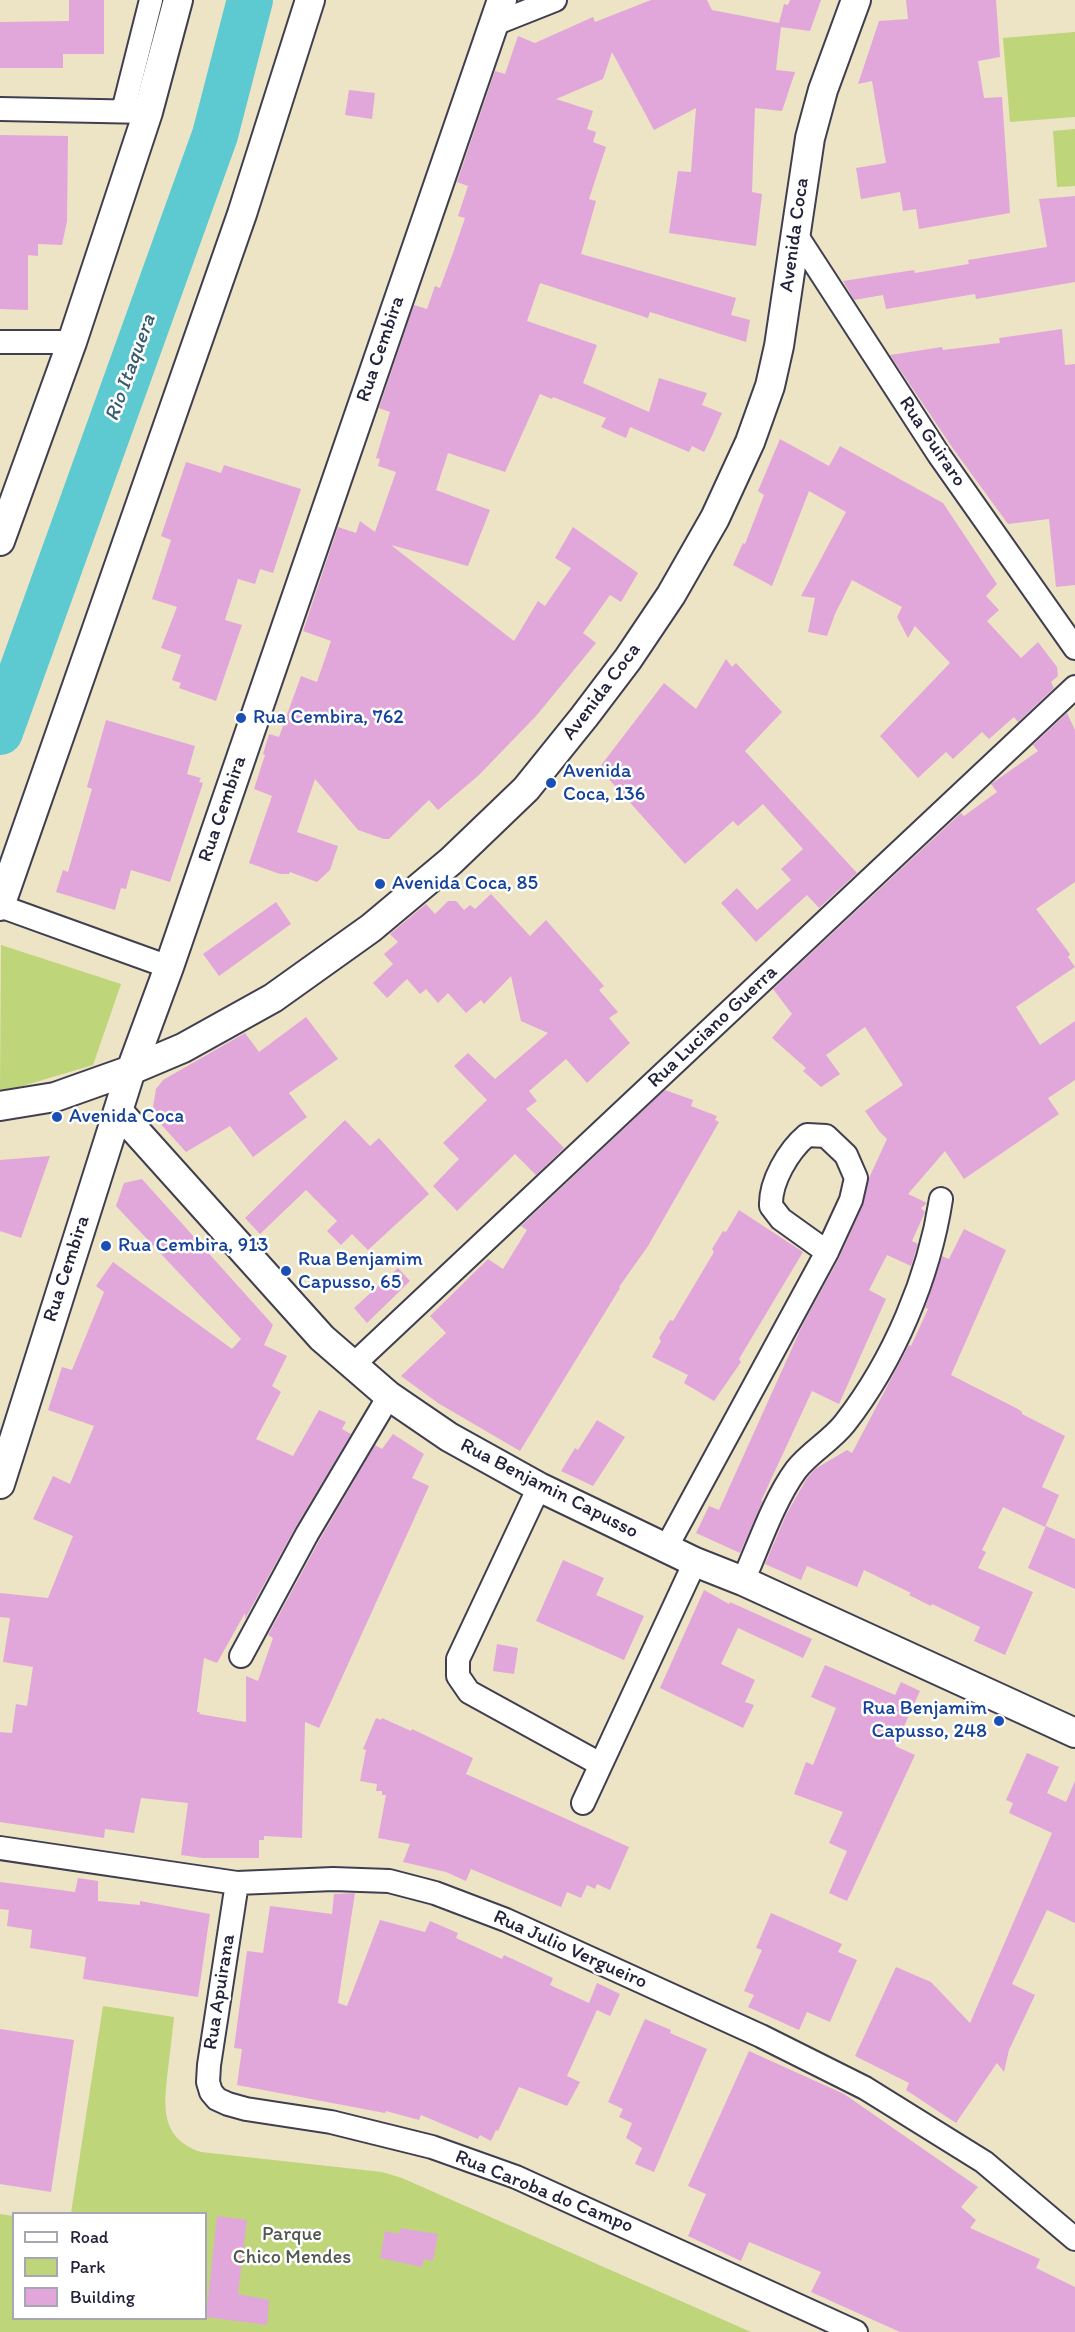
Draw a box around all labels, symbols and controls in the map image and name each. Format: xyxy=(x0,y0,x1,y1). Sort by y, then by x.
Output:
street label: Avenida Coca xyxy=(775,176,815,294)
street label: Rua Cembira xyxy=(352,293,410,405)
water label: Rio Itaquera xyxy=(100,311,162,425)
street label: Rua Guiraro xyxy=(893,392,971,492)
street label: Avenida Coca xyxy=(558,639,646,745)
place label: Rua Cembira, 762 xyxy=(253,706,404,730)
marker: Rua Cembira, 762 xyxy=(234,711,248,725)
street label: Rua Cembira xyxy=(194,753,252,865)
place label: Avenida Coca, 136 xyxy=(563,760,645,807)
marker: Avenida Coca, 136 xyxy=(544,776,558,790)
place label: Avenida Coca, 85 xyxy=(392,872,538,896)
marker: Avenida Coca, 85 xyxy=(373,877,387,891)
street label: Rua Luciano Guerra xyxy=(643,961,783,1093)
place label: Avenida Coca xyxy=(69,1105,184,1129)
marker: Avenida Coca xyxy=(50,1110,64,1124)
street label: Rua Cembira xyxy=(39,1213,95,1325)
place label: Rua Cembira, 913 xyxy=(118,1234,268,1258)
marker: Rua Cembira, 913 xyxy=(99,1239,113,1253)
place label: Rua Benjamim Capusso, 65 xyxy=(298,1248,423,1295)
marker: Rua Benjamim Capusso, 65 xyxy=(279,1264,293,1278)
street label: Rua Benjamin Capusso xyxy=(456,1434,642,1544)
place label: Rua Benjamim Capusso, 248 xyxy=(862,1697,987,1744)
marker: Rua Benjamim Capusso, 248 xyxy=(992,1714,1006,1728)
street label: Rua Julio Vergueiro xyxy=(489,1905,651,1995)
street label: Rua Apuirana xyxy=(199,1932,241,2052)
street label: Rua Caroba do Campo xyxy=(451,2145,637,2239)
legend xyxy=(12,2212,207,2320)
park label: Parque Chico Mendes xyxy=(233,2223,351,2270)
text: Road xyxy=(70,2226,109,2248)
text: Park xyxy=(70,2256,105,2278)
text: Building xyxy=(70,2286,135,2308)

